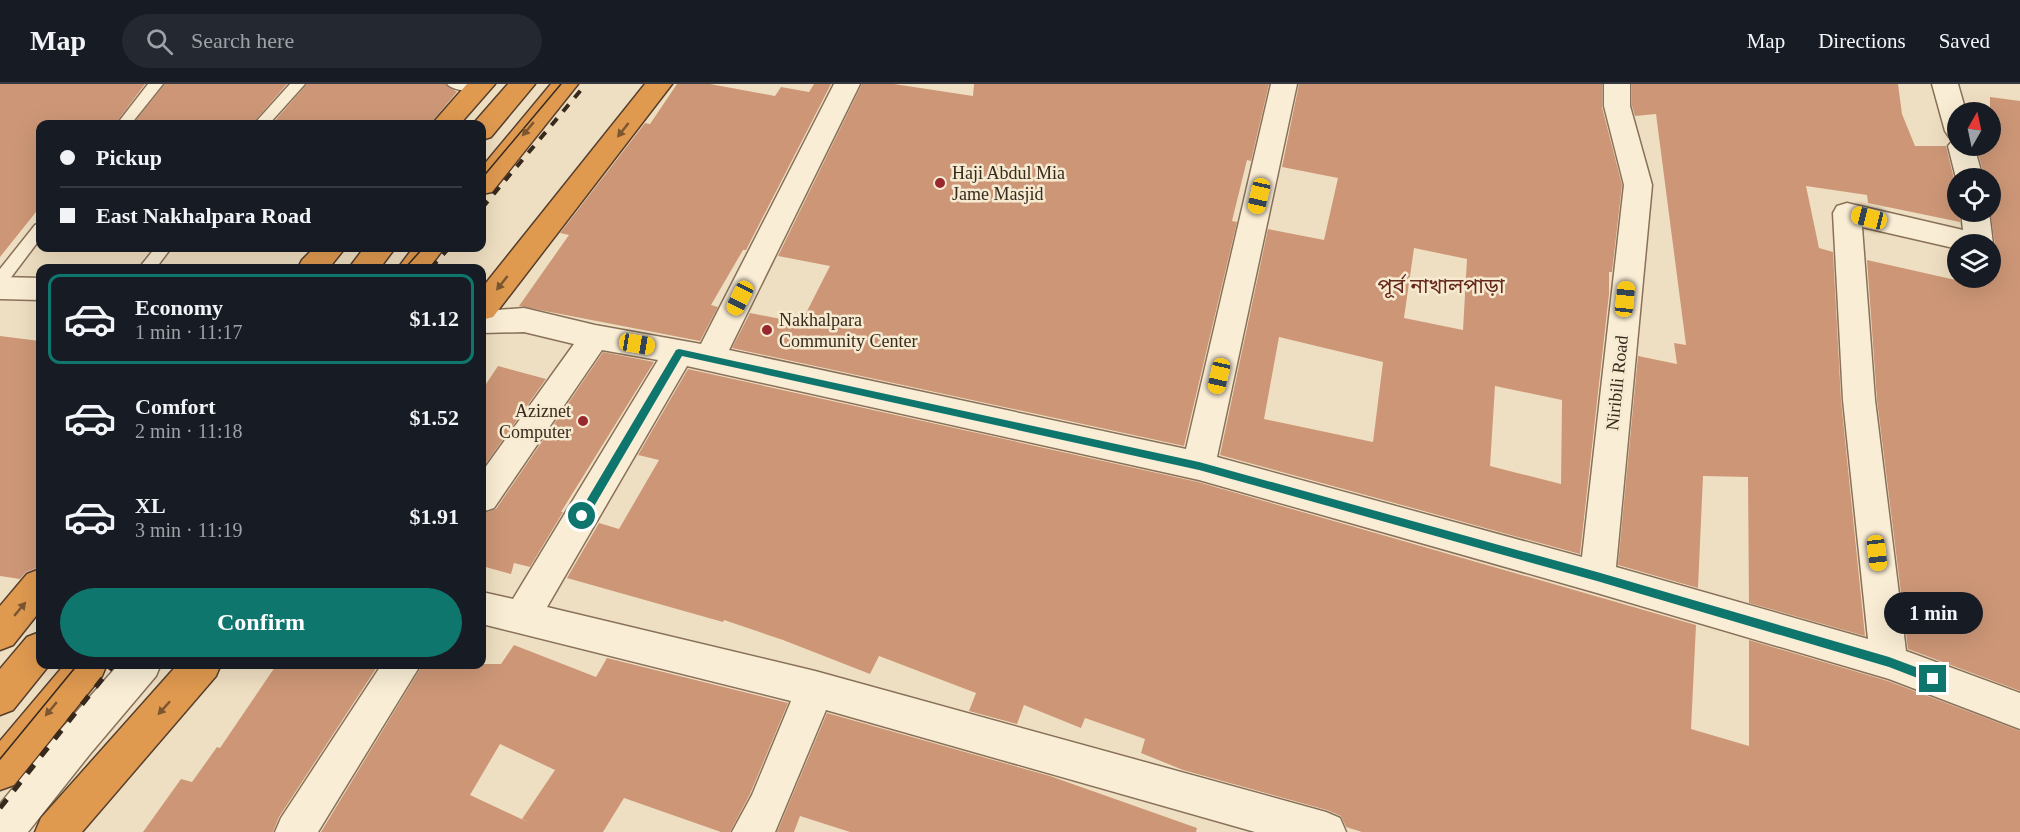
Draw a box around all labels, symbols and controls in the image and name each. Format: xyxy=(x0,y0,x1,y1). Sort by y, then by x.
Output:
search box xyxy=(122,14,542,68)
text: Map xyxy=(30,25,86,56)
icon: search xyxy=(143,25,176,58)
text: Search here xyxy=(191,28,294,53)
text: Map xyxy=(1747,29,1785,53)
text: Directions xyxy=(1818,29,1906,53)
text: Saved xyxy=(1939,29,1990,53)
north arrow xyxy=(1947,102,2001,156)
map controls xyxy=(1947,102,2001,288)
one-way arrow xyxy=(522,121,535,136)
one-way arrow xyxy=(617,122,630,138)
text: Pickup xyxy=(96,145,162,170)
place label: Haji Abdul Mia Jame Masjid xyxy=(952,163,1065,204)
button: locate xyxy=(1947,168,2001,222)
marker: Haji Abdul Mia Jame Masjid xyxy=(933,176,947,190)
car xyxy=(1246,176,1272,216)
text: East Nakhalpara Road xyxy=(96,203,311,228)
car xyxy=(1849,205,1889,231)
button: layers xyxy=(1947,234,2001,288)
district label: পূর্ব নাখালপাড়া xyxy=(1377,273,1505,299)
one-way arrow xyxy=(496,275,509,291)
car xyxy=(724,278,756,318)
car xyxy=(1614,280,1636,318)
icon: car xyxy=(63,292,117,346)
text: Economy xyxy=(135,295,223,320)
text: $1.12 xyxy=(410,306,459,331)
place label: Nakhalpara Community Center xyxy=(779,310,918,351)
text: 1 min · 11:17 xyxy=(135,321,243,343)
marker: Nakhalpara Community Center xyxy=(760,323,774,337)
car xyxy=(618,332,656,356)
street label: Niribili Road xyxy=(1602,334,1632,432)
car xyxy=(1206,356,1232,396)
icon: car xyxy=(63,391,117,445)
text: Comfort xyxy=(135,394,216,419)
place label: Aziznet Computer xyxy=(499,401,571,442)
text: $1.52 xyxy=(410,405,459,430)
marker: Aziznet Computer xyxy=(576,414,590,428)
text: 2 min · 11:18 xyxy=(135,420,243,442)
icon: car xyxy=(63,490,117,544)
text: XL xyxy=(135,493,166,518)
route start xyxy=(568,502,595,529)
text: $1.91 xyxy=(410,504,459,529)
text: 3 min · 11:19 xyxy=(135,519,243,541)
car xyxy=(1866,534,1888,572)
button: Confirm xyxy=(60,588,462,657)
callout: 1 min xyxy=(1884,592,1982,634)
one-way arrow xyxy=(14,601,27,617)
text: 1 min xyxy=(1909,602,1958,624)
route end xyxy=(1919,665,1946,692)
one-way arrow xyxy=(158,700,171,715)
one-way arrow xyxy=(45,701,58,717)

